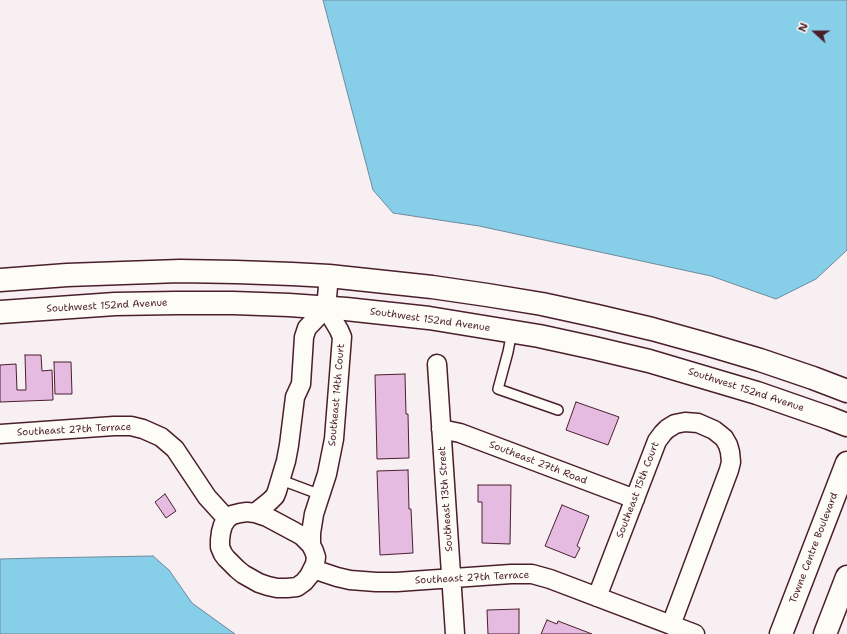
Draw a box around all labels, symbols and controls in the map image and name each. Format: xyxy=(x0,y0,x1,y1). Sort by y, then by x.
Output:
north arrow xyxy=(795,12,835,52)
text: N xyxy=(795,21,812,34)
street label: Southwest 152nd Avenue xyxy=(46,297,168,315)
street label: Southwest 152nd Avenue xyxy=(369,306,491,334)
street label: Southeast 14th Court xyxy=(327,343,347,447)
street label: Southwest 152nd Avenue xyxy=(686,366,806,414)
street label: Southeast 27th Terrace xyxy=(17,421,131,439)
street label: Southeast 27th Road xyxy=(487,439,589,487)
street label: Southeast 15th Court xyxy=(614,440,662,540)
street label: Southeast 13th Street xyxy=(436,446,456,552)
street label: Towne Centre Boulevard xyxy=(787,491,841,605)
street label: Southeast 27th Terrace xyxy=(415,569,529,587)

